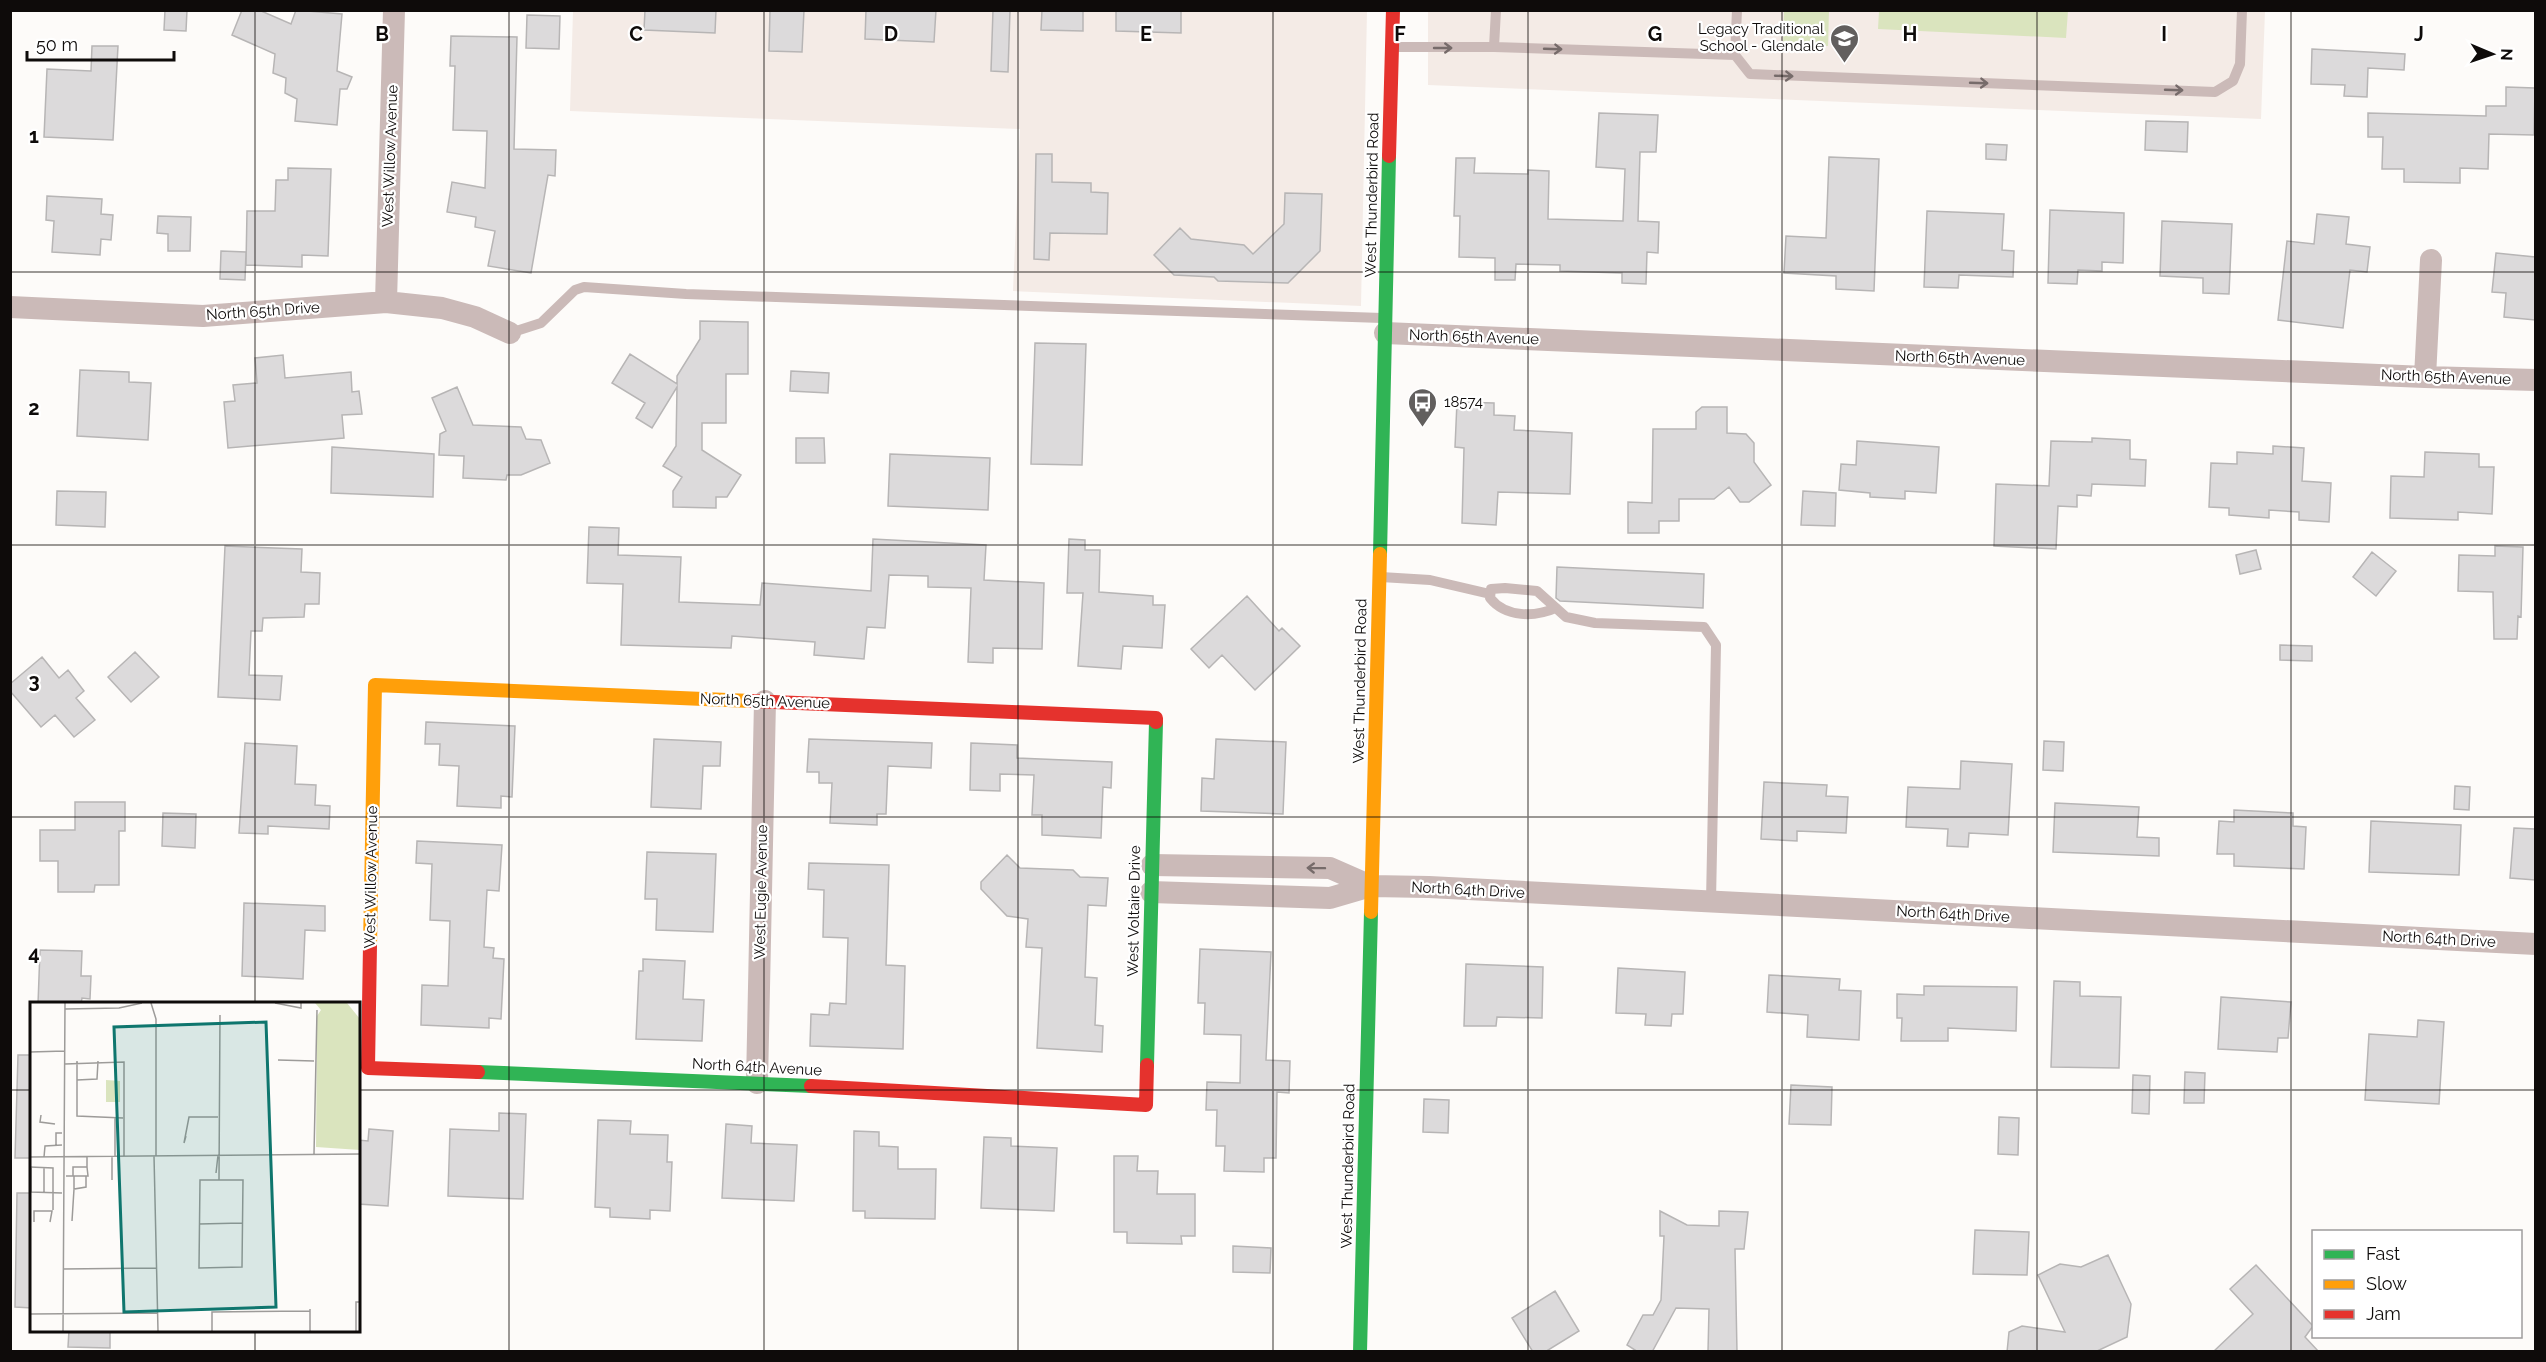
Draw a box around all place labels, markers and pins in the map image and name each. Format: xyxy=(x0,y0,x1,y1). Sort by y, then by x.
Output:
place label: Legacy Traditional School - Glendale xyxy=(1698,20,1825,55)
school or university icon: Legacy Traditional School - Glendale xyxy=(1829,22,1861,64)
bus stop icon: 18574 xyxy=(1407,386,1439,428)
place label: 18574 xyxy=(1444,393,1483,411)

